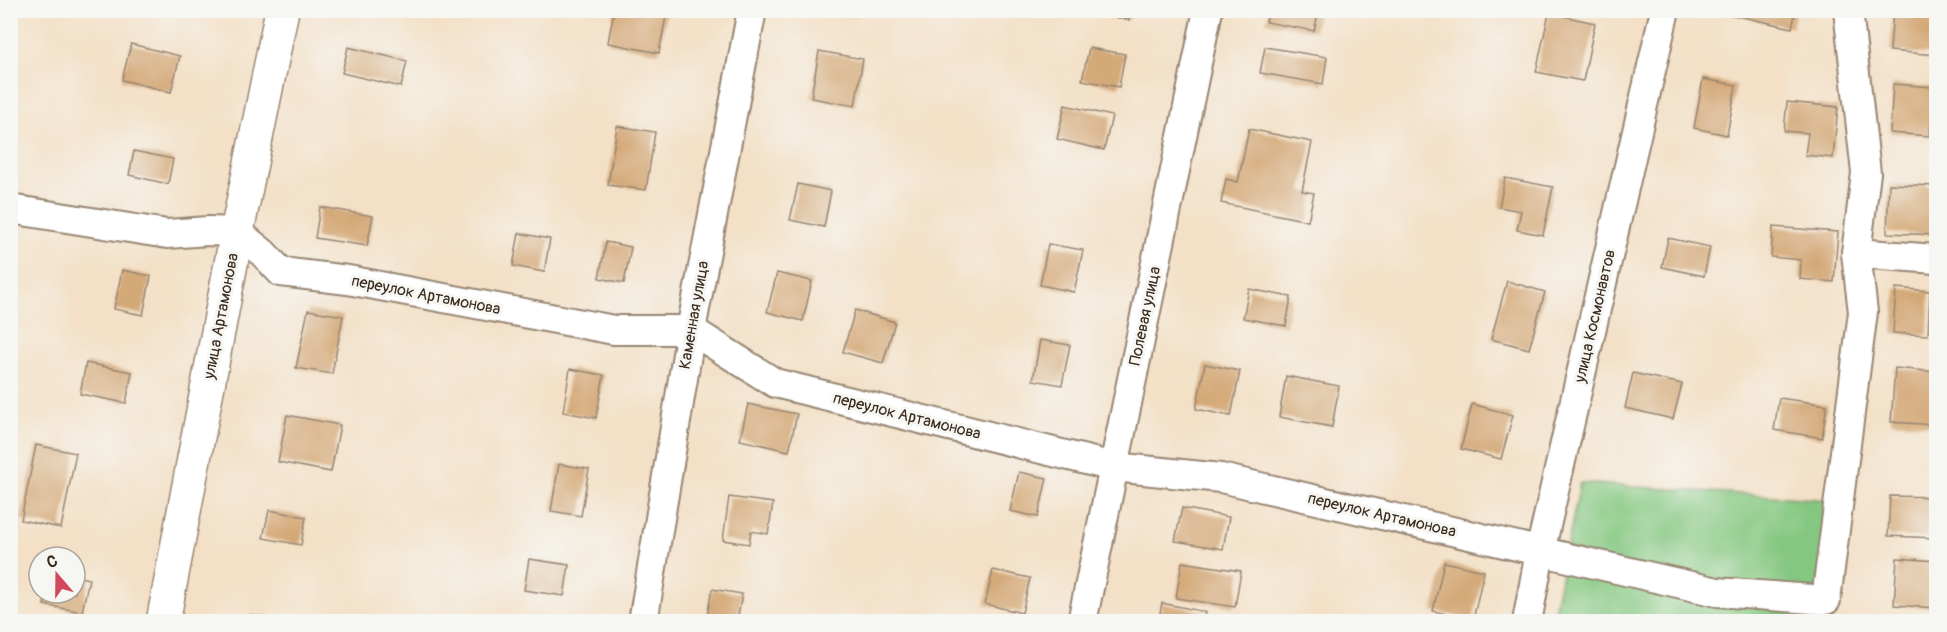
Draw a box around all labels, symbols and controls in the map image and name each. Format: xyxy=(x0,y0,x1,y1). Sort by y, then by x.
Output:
street label: улица Космонавтов xyxy=(1570,247,1620,386)
street label: улица Артамонова xyxy=(199,251,243,382)
street label: Каменная улица xyxy=(675,259,713,371)
street label: Полевая улица xyxy=(1125,265,1165,367)
street label: переулок Артамонова xyxy=(350,271,502,319)
street label: переулок Артамонова xyxy=(831,388,983,444)
street label: переулок Артамонова xyxy=(1306,488,1458,542)
north arrow xyxy=(27,545,87,605)
text: С xyxy=(44,551,60,573)

